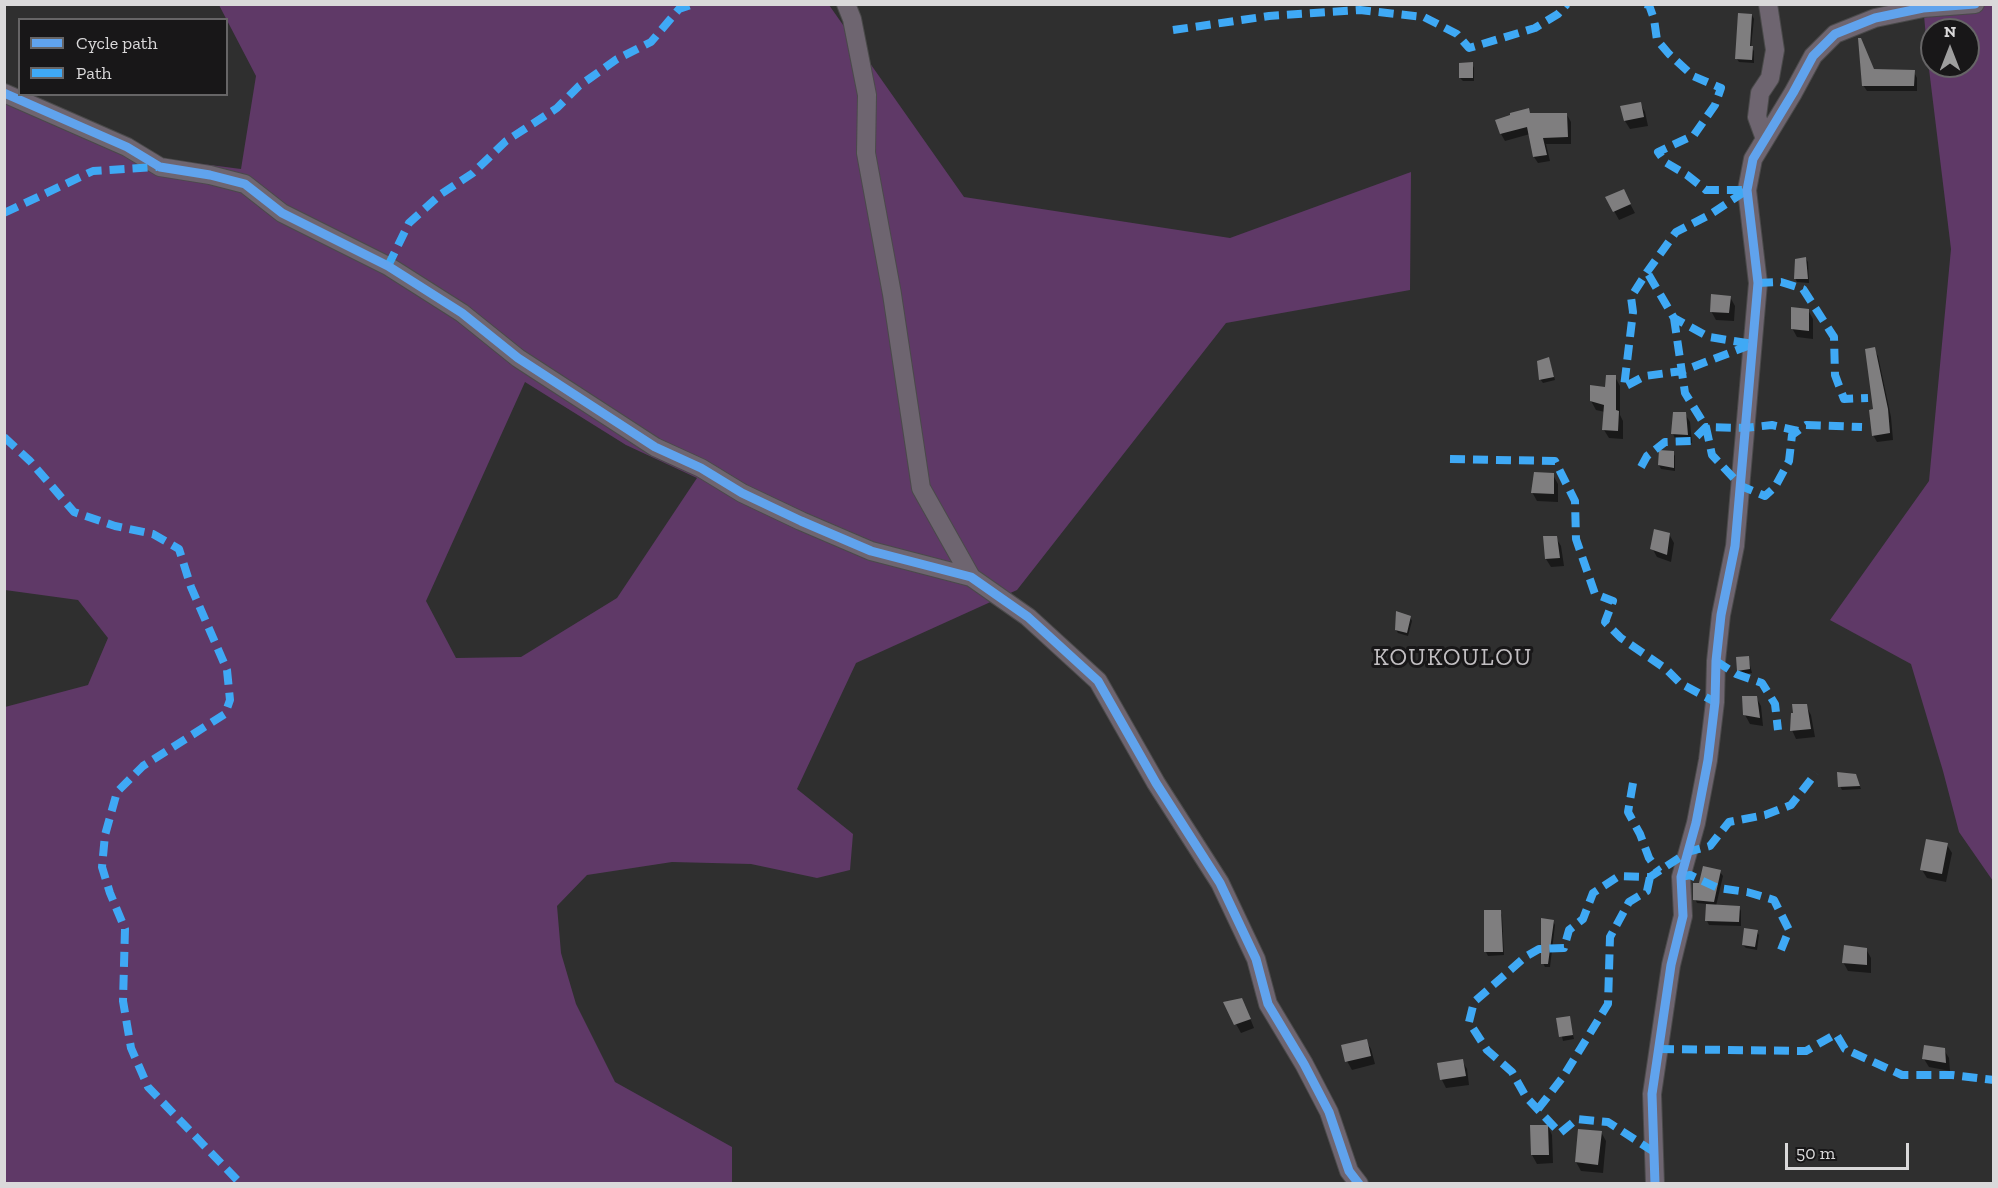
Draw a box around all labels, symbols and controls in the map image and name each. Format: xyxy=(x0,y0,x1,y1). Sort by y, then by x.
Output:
legend xyxy=(18,18,228,96)
north arrow xyxy=(1920,18,1980,78)
text: N xyxy=(1944,22,1956,41)
text: Cycle path xyxy=(76,32,158,54)
text: Path xyxy=(76,62,112,84)
district label: KOUKOULOU xyxy=(1373,644,1533,672)
scale bar xyxy=(1788,1131,1912,1169)
text: 50 m xyxy=(1796,1142,1835,1164)

